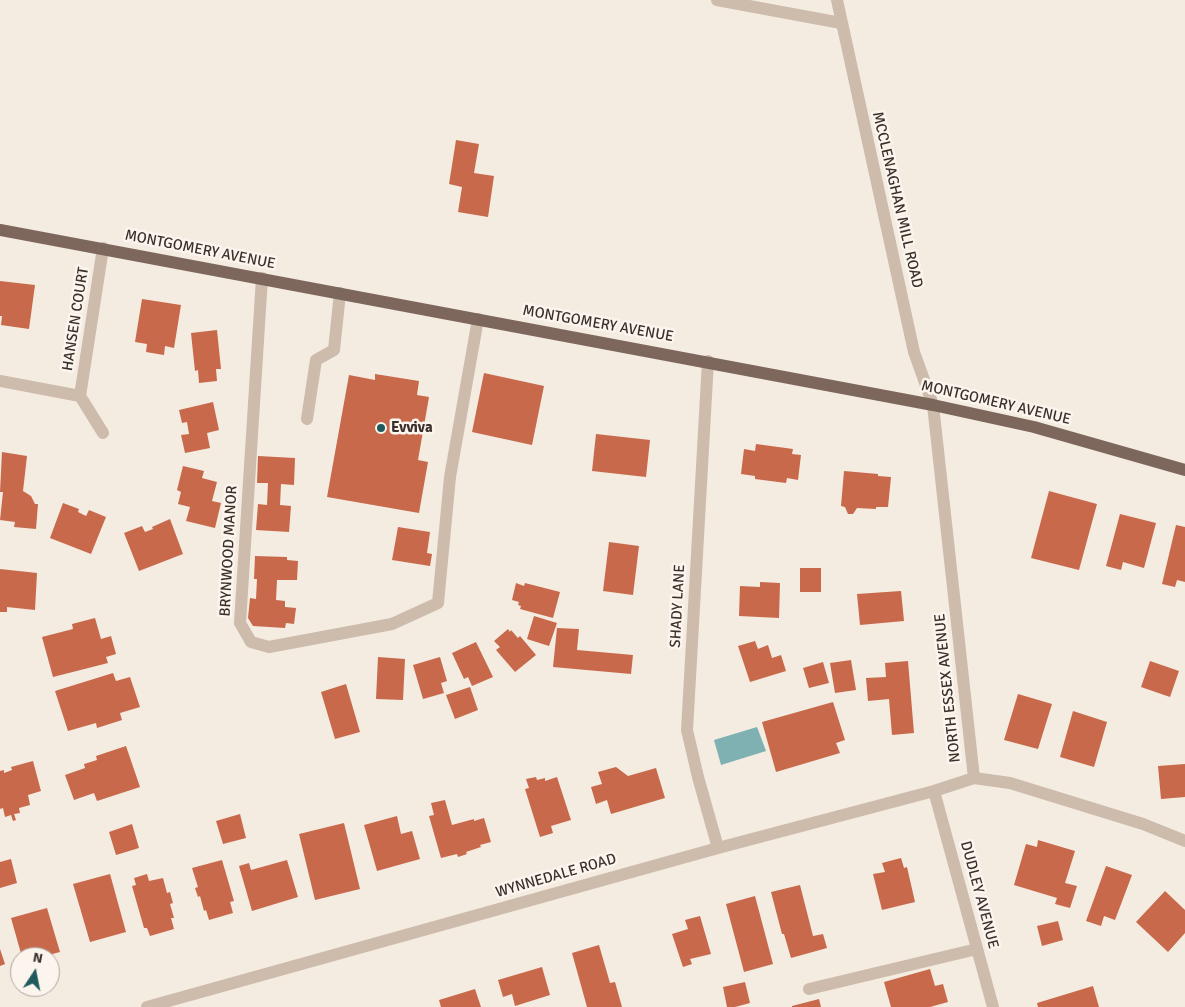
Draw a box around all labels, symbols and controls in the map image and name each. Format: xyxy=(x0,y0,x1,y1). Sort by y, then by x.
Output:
street label: MCCLENAGHAN MILL ROAD xyxy=(868,110,926,290)
street label: MONTGOMERY AVENUE xyxy=(123,227,277,273)
street label: HANSEN COURT xyxy=(59,266,93,372)
street label: MONTGOMERY AVENUE xyxy=(521,302,675,346)
street label: MONTGOMERY AVENUE xyxy=(919,377,1073,429)
place label: Evviva xyxy=(391,419,433,437)
marker: Evviva xyxy=(375,422,387,434)
street label: BRYNWOOD MANOR xyxy=(217,485,241,617)
street label: SHADY LANE xyxy=(667,564,689,648)
street label: NORTH ESSEX AVENUE xyxy=(931,613,965,763)
street label: DUDLEY AVENUE xyxy=(956,839,1002,951)
street label: WYNNEDALE ROAD xyxy=(494,850,618,902)
north arrow xyxy=(10,947,60,997)
text: N xyxy=(31,948,44,967)

